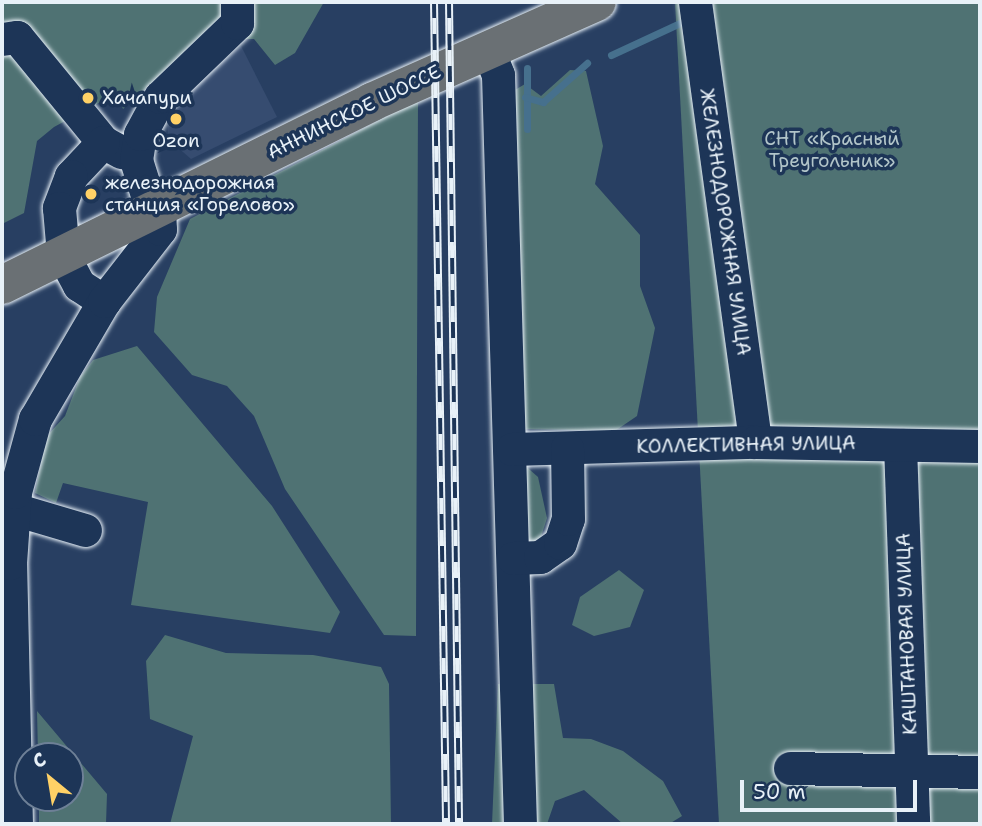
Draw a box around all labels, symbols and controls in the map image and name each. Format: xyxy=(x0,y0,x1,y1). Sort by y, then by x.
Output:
street label: АННИНСКОЕ ШОССЕ xyxy=(264,60,444,164)
place label: Хачапури xyxy=(102,87,192,109)
street label: ЖЕЛЕЗНОДОРОЖНАЯ УЛИЦА xyxy=(695,87,755,357)
marker: Хачапури xyxy=(80,90,96,106)
marker: Ozon xyxy=(168,111,184,127)
park label: СНТ «Красный Треугольник» xyxy=(764,128,900,172)
place label: Ozon xyxy=(152,130,200,152)
place label: железнодорожная станция «Горелово» xyxy=(105,172,295,216)
marker: железнодорожная станция «Горелово» xyxy=(83,186,99,202)
street label: КОЛЛЕКТИВНАЯ УЛИЦА xyxy=(636,432,856,458)
street label: КАШТАНОВАЯ УЛИЦА xyxy=(892,533,922,735)
north arrow xyxy=(14,742,84,812)
text: С xyxy=(28,746,51,774)
scale bar xyxy=(744,766,921,810)
text: 50 m xyxy=(753,778,806,806)

